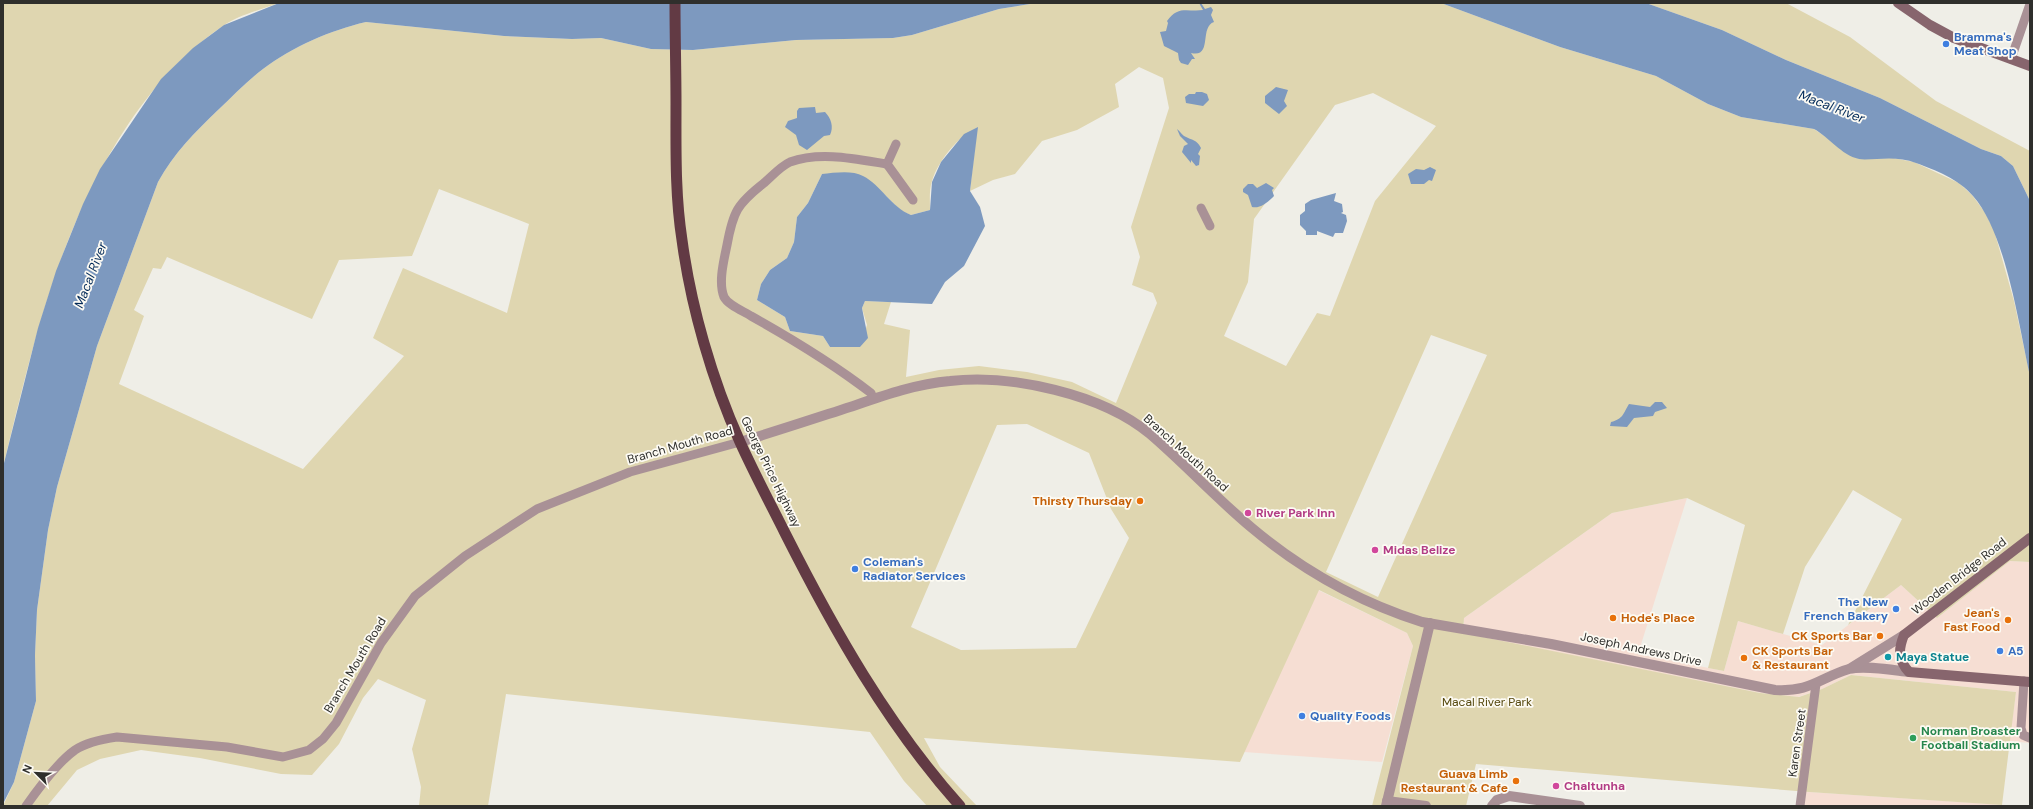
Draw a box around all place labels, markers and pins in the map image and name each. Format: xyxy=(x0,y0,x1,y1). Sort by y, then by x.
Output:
place label: Bramma's Meat Shop xyxy=(1954,29,2017,59)
marker: Bramma's Meat Shop xyxy=(1941,39,1951,49)
place label: Thirsty Thursday xyxy=(1033,493,1133,509)
marker: Thirsty Thursday xyxy=(1135,496,1145,506)
place label: River Park Inn xyxy=(1256,505,1335,521)
marker: River Park Inn xyxy=(1243,508,1253,518)
place label: Midas Belize xyxy=(1383,542,1456,558)
marker: Midas Belize xyxy=(1370,545,1380,555)
place label: Coleman's Radiator Services xyxy=(863,554,966,584)
marker: Coleman's Radiator Services xyxy=(850,564,860,574)
place label: The New French Bakery xyxy=(1804,594,1889,624)
marker: The New French Bakery xyxy=(1891,604,1901,614)
place label: Jean's Fast Food xyxy=(1944,605,2000,635)
place label: Hode's Place xyxy=(1621,610,1695,626)
marker: Hode's Place xyxy=(1608,613,1618,623)
marker: Jean's Fast Food xyxy=(2003,615,2013,625)
place label: CK Sports Bar xyxy=(1791,628,1872,644)
marker: CK Sports Bar xyxy=(1875,631,1885,641)
place label: CK Sports Bar & Restaurant xyxy=(1752,643,1833,673)
place label: A5 xyxy=(2008,643,2024,659)
marker: A5 xyxy=(1995,646,2005,656)
place label: Maya Statue xyxy=(1896,649,1969,665)
marker: Maya Statue xyxy=(1883,652,1893,662)
marker: CK Sports Bar & Restaurant xyxy=(1739,653,1749,663)
place label: Quality Foods xyxy=(1310,708,1391,724)
marker: Quality Foods xyxy=(1297,711,1307,721)
place label: Norman Broaster Football Stadium xyxy=(1921,723,2021,753)
marker: Norman Broaster Football Stadium xyxy=(1908,733,1918,743)
place label: Guava Limb Restaurant & Cafe xyxy=(1401,766,1508,796)
marker: Guava Limb Restaurant & Cafe xyxy=(1511,776,1521,786)
place label: Chaltunha xyxy=(1564,778,1625,794)
marker: Chaltunha xyxy=(1551,781,1561,791)

